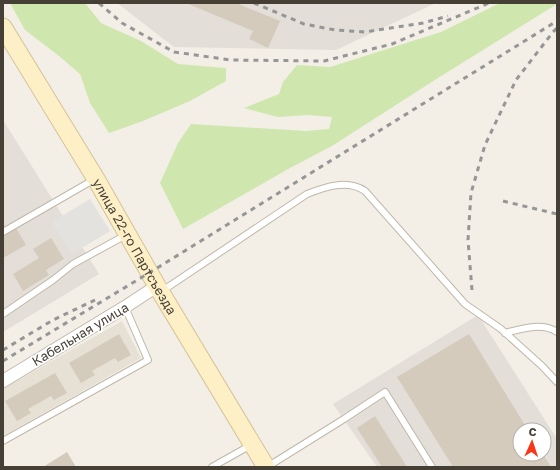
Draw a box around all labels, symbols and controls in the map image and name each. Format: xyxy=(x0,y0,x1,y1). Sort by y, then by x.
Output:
street label: улица 22-го Партсъезда xyxy=(89,176,180,317)
street label: Кабельная улица xyxy=(29,299,131,369)
north arrow xyxy=(512,422,552,462)
text: С xyxy=(528,425,537,438)

